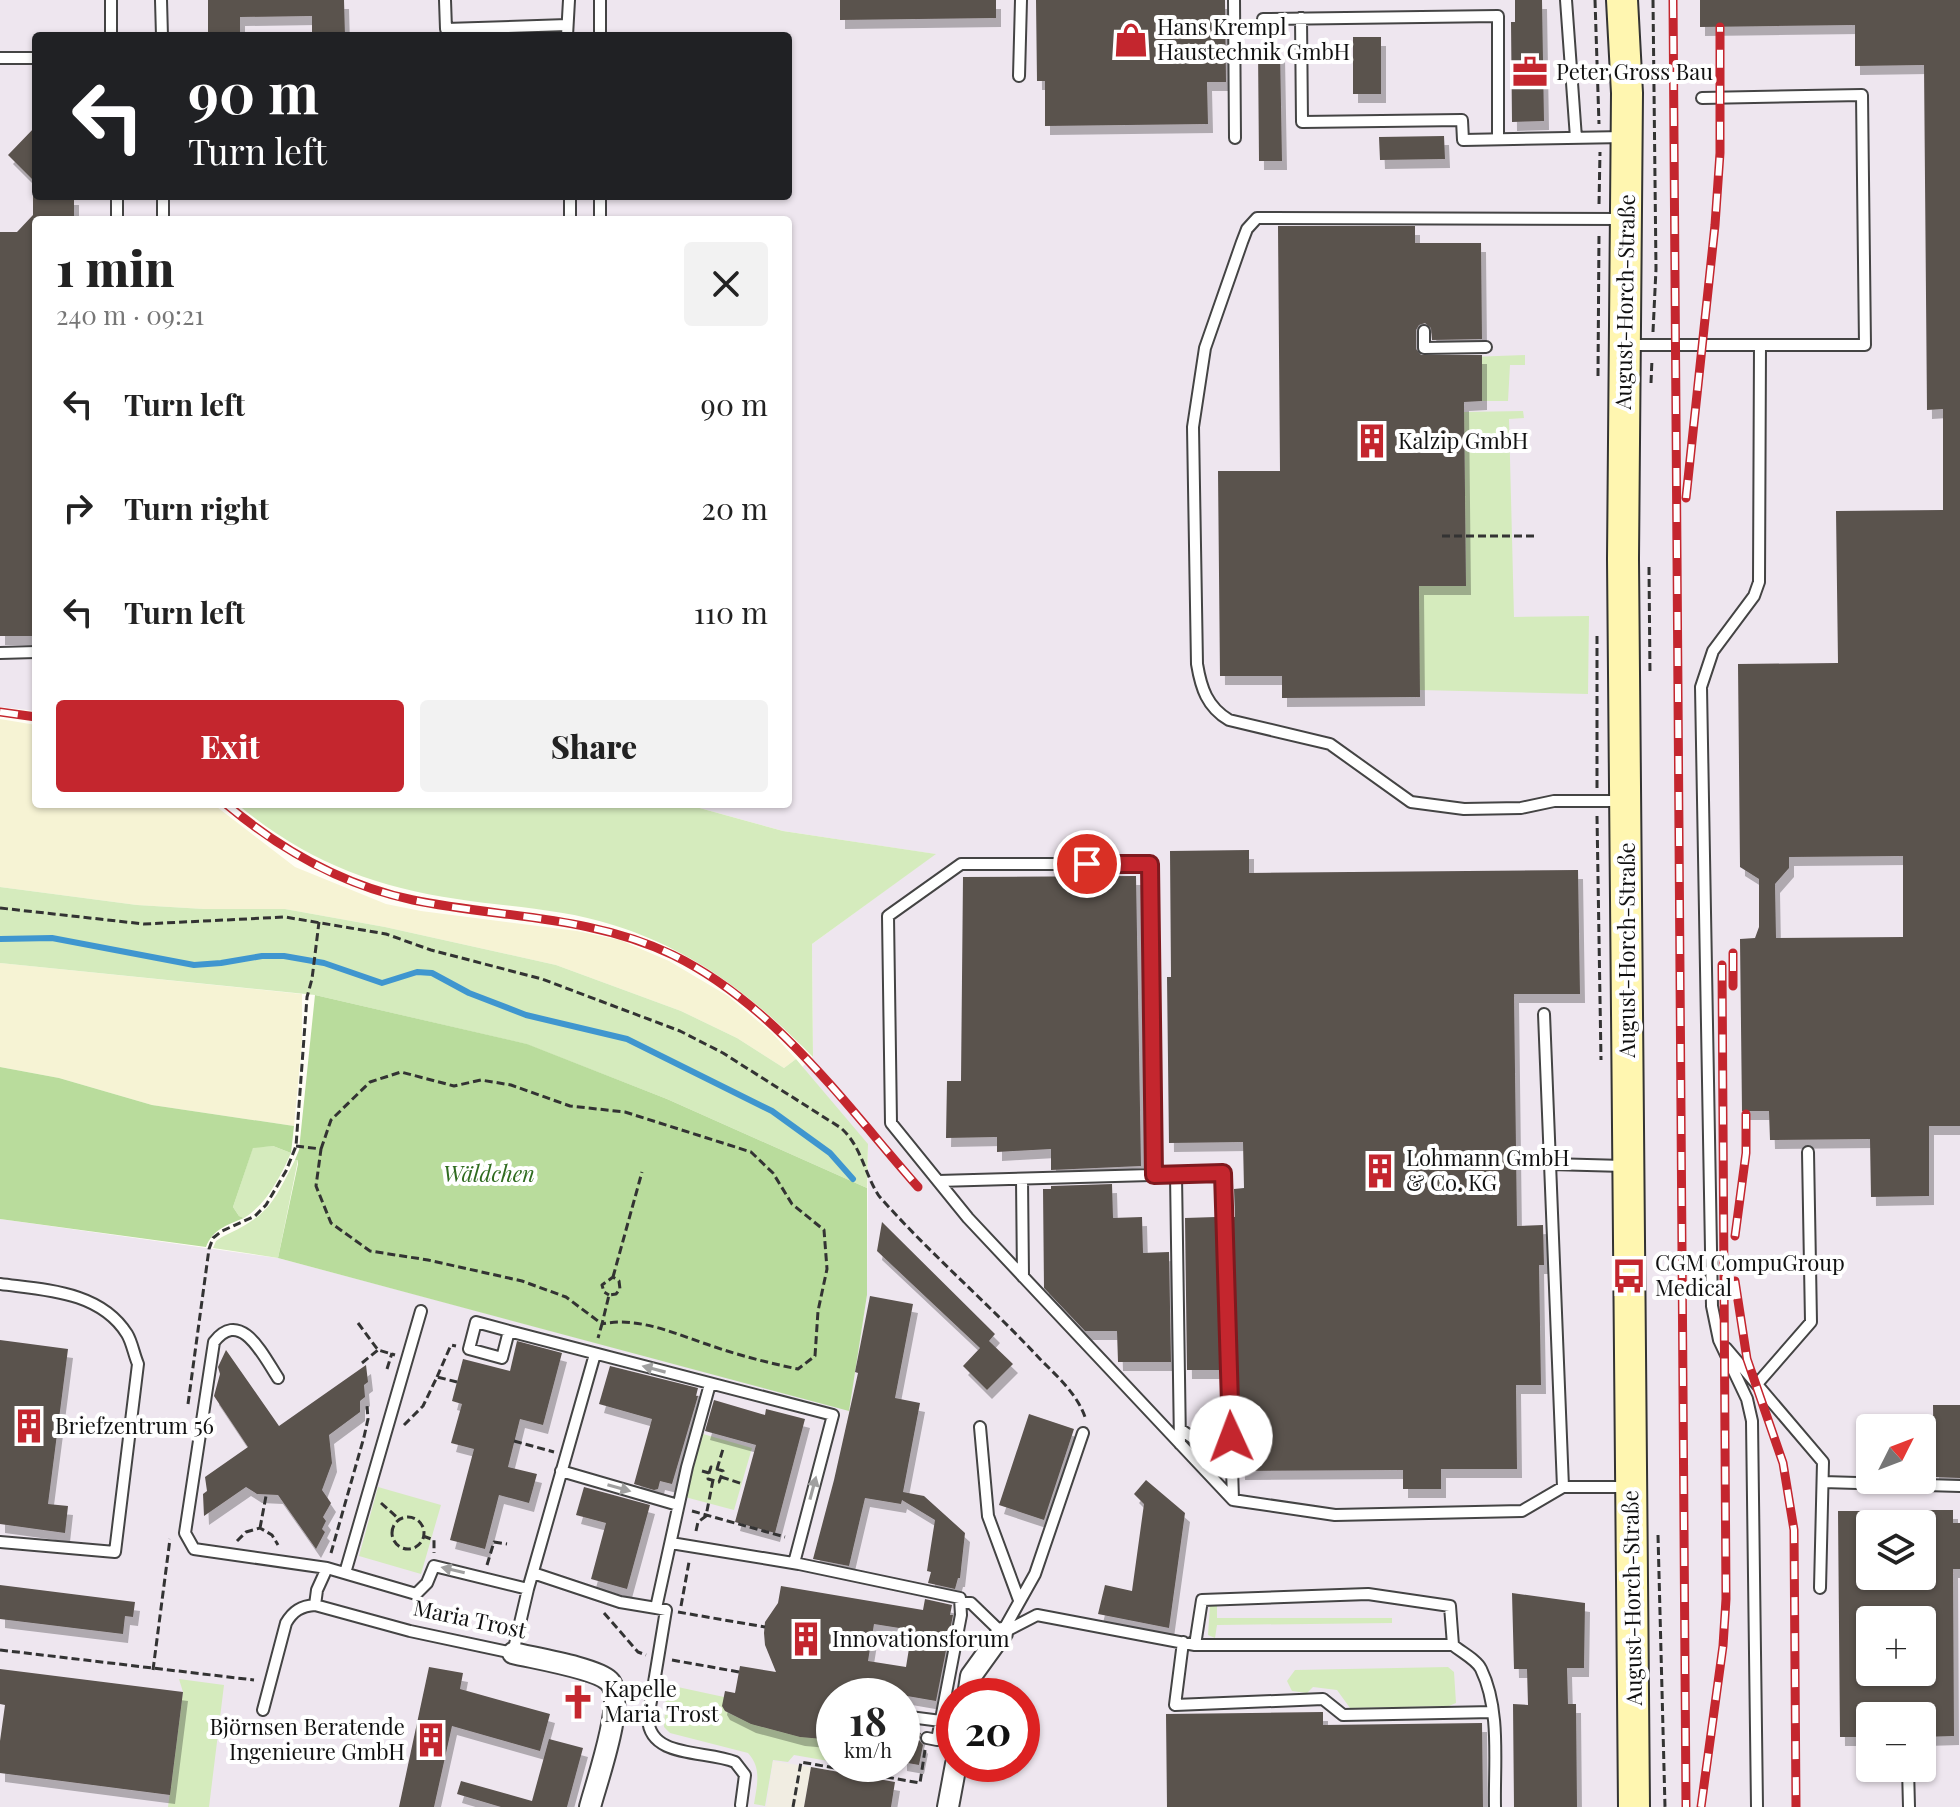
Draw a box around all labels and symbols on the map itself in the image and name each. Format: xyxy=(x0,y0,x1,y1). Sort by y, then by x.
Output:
place label: Hans Krempl Haustechnik GmbH xyxy=(1157,11,1350,66)
shop icon: Hans Krempl Haustechnik GmbH xyxy=(1112,21,1150,59)
office icon: Peter Gross Bau xyxy=(1511,53,1549,91)
place label: Peter Gross Bau xyxy=(1556,56,1713,86)
street label: August-Horch-Straße xyxy=(1607,194,1641,411)
building icon: Kalzip GmbH xyxy=(1353,422,1391,460)
place label: Kalzip GmbH xyxy=(1398,425,1528,455)
pin xyxy=(1053,830,1121,898)
street label: August-Horch-Straße xyxy=(1611,842,1641,1059)
place label: Lohmann GmbH & Co. KG xyxy=(1406,1142,1570,1197)
building icon: Lohmann GmbH & Co. KG xyxy=(1361,1152,1399,1190)
park label: Wäldchen xyxy=(443,1158,535,1188)
place label: CGM CompuGroup Medical xyxy=(1655,1247,1845,1302)
bus stop icon: CGM CompuGroup Medical xyxy=(1610,1257,1648,1295)
one-way arrow xyxy=(642,1363,667,1375)
position arrow xyxy=(1189,1395,1273,1479)
building icon: Briefzentrum 56 xyxy=(10,1407,48,1445)
place label: Briefzentrum 56 xyxy=(55,1410,214,1440)
north arrow xyxy=(1856,1414,1936,1494)
one-way arrow xyxy=(807,1475,820,1499)
one-way arrow xyxy=(608,1482,632,1495)
street label: August-Horch-Straße xyxy=(1614,1490,1648,1707)
one-way arrow xyxy=(440,1563,465,1576)
street label: Maria Trost xyxy=(411,1591,531,1645)
building icon: Innovationsforum xyxy=(787,1620,825,1658)
place label: Innovationsforum xyxy=(832,1623,1010,1653)
place label: Kapelle Maria Trost xyxy=(604,1673,720,1728)
speed limit sign: 20 xyxy=(936,1678,1040,1782)
church icon: Kapelle Maria Trost xyxy=(559,1683,597,1721)
place label: Björnsen Beratende Ingenieure GmbH xyxy=(209,1711,405,1766)
building icon: Björnsen Beratende Ingenieure GmbH xyxy=(412,1721,450,1759)

